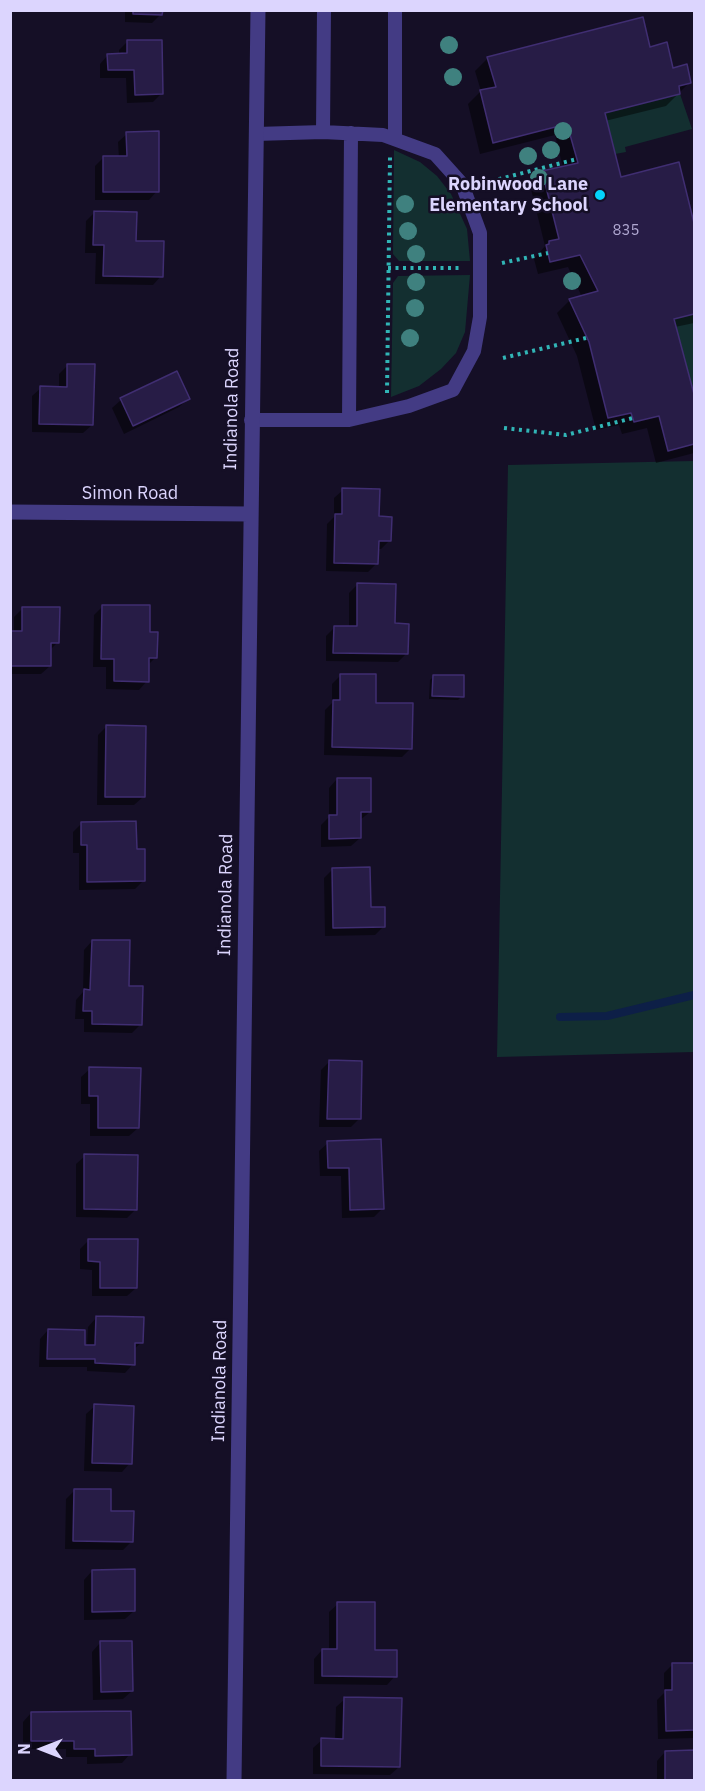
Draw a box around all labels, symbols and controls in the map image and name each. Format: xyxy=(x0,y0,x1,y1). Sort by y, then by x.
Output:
place label: Robinwood Lane Elementary School xyxy=(429,174,588,216)
marker: Robinwood Lane Elementary School xyxy=(593,188,607,202)
house number: 835 xyxy=(613,222,639,240)
street label: Indianola Road xyxy=(220,348,244,470)
street label: Simon Road xyxy=(82,483,178,505)
street label: Indianola Road xyxy=(214,834,238,956)
street label: Indianola Road xyxy=(208,1320,232,1442)
north arrow xyxy=(12,1719,72,1779)
text: N xyxy=(14,1743,34,1755)

